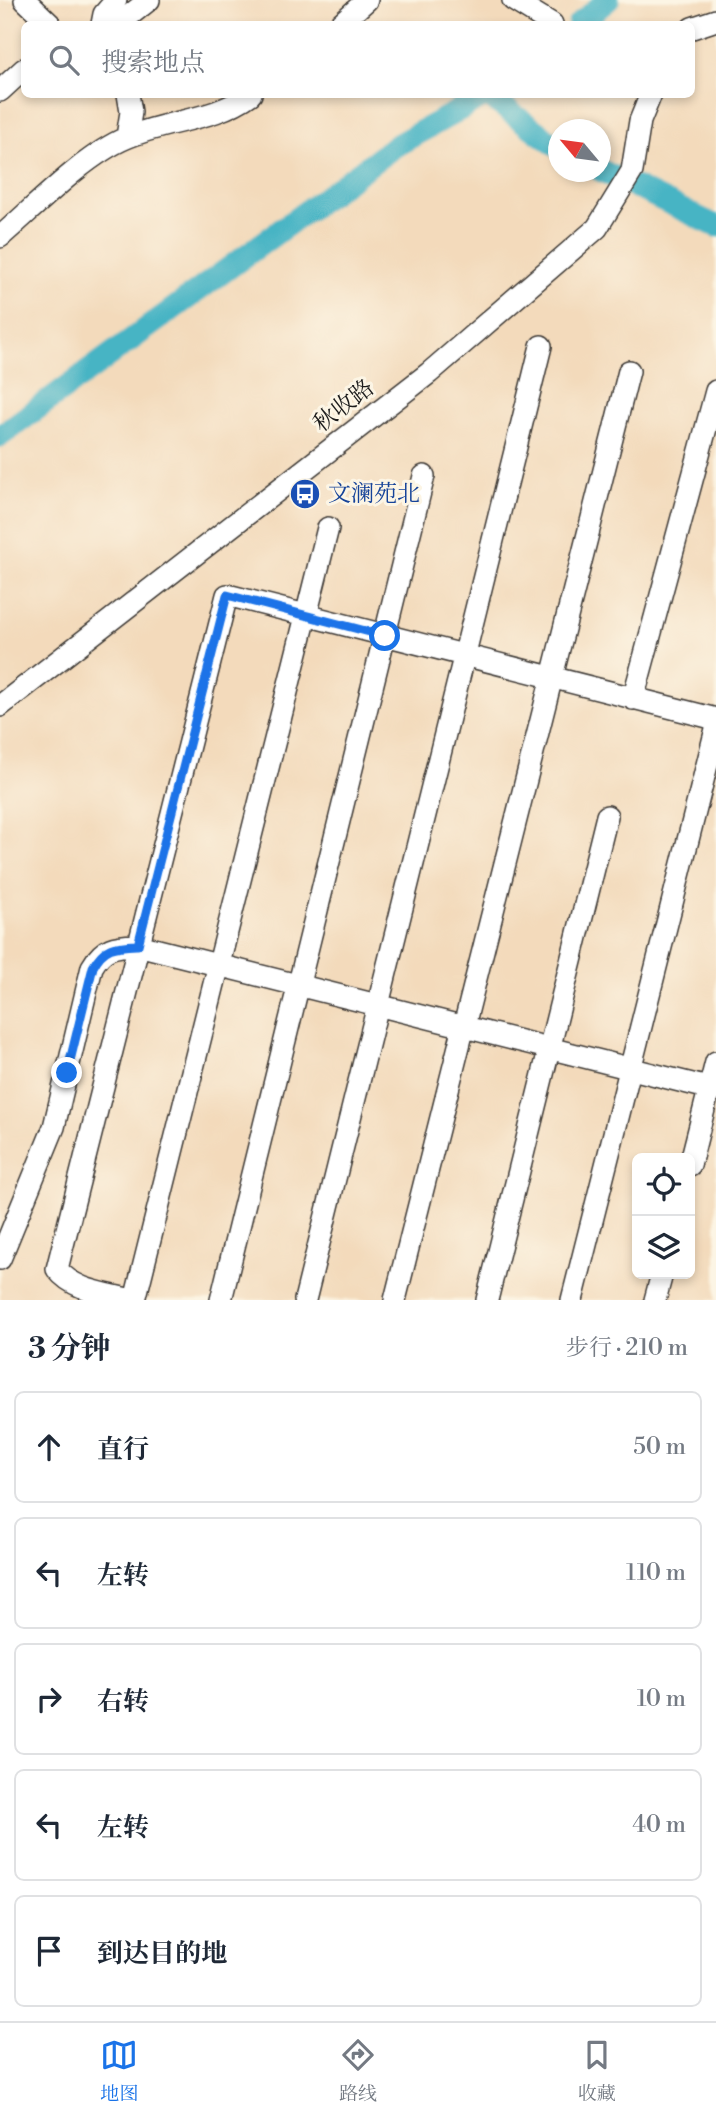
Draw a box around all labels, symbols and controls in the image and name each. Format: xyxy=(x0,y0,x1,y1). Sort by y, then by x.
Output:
search box xyxy=(21,21,695,98)
icon: search xyxy=(45,41,83,79)
text: 搜索地点 xyxy=(101,47,205,79)
north arrow xyxy=(548,119,611,182)
street label: 秋收路 xyxy=(308,374,380,438)
bus stop icon: 文澜苑北 xyxy=(288,477,322,511)
place label: 文澜苑北 xyxy=(328,480,420,508)
route start xyxy=(369,620,400,651)
route end xyxy=(51,1057,82,1088)
map controls xyxy=(632,1153,695,1279)
button: locate xyxy=(632,1153,695,1216)
button: layers xyxy=(632,1216,695,1279)
text: 3 分钟 xyxy=(28,1330,111,1368)
text: 步行 · 210 m xyxy=(566,1334,688,1362)
icon: ahead xyxy=(30,1428,68,1466)
text: 50 m xyxy=(633,1433,686,1461)
text: 直行 xyxy=(97,1434,149,1466)
icon: left xyxy=(30,1554,68,1592)
text: 110 m xyxy=(626,1559,686,1587)
text: 左转 xyxy=(97,1560,149,1592)
icon: right xyxy=(30,1680,68,1718)
text: 10 m xyxy=(637,1685,686,1713)
text: 右转 xyxy=(97,1686,149,1718)
icon: left xyxy=(30,1806,68,1844)
text: 40 m xyxy=(632,1811,686,1839)
text: 左转 xyxy=(97,1812,149,1844)
icon: arrive xyxy=(30,1932,68,1970)
text: 到达目的地 xyxy=(97,1938,227,1970)
tab: 地图 xyxy=(100,2036,138,2106)
tab: 路线 xyxy=(339,2036,377,2106)
tab: 收藏 xyxy=(578,2036,616,2106)

